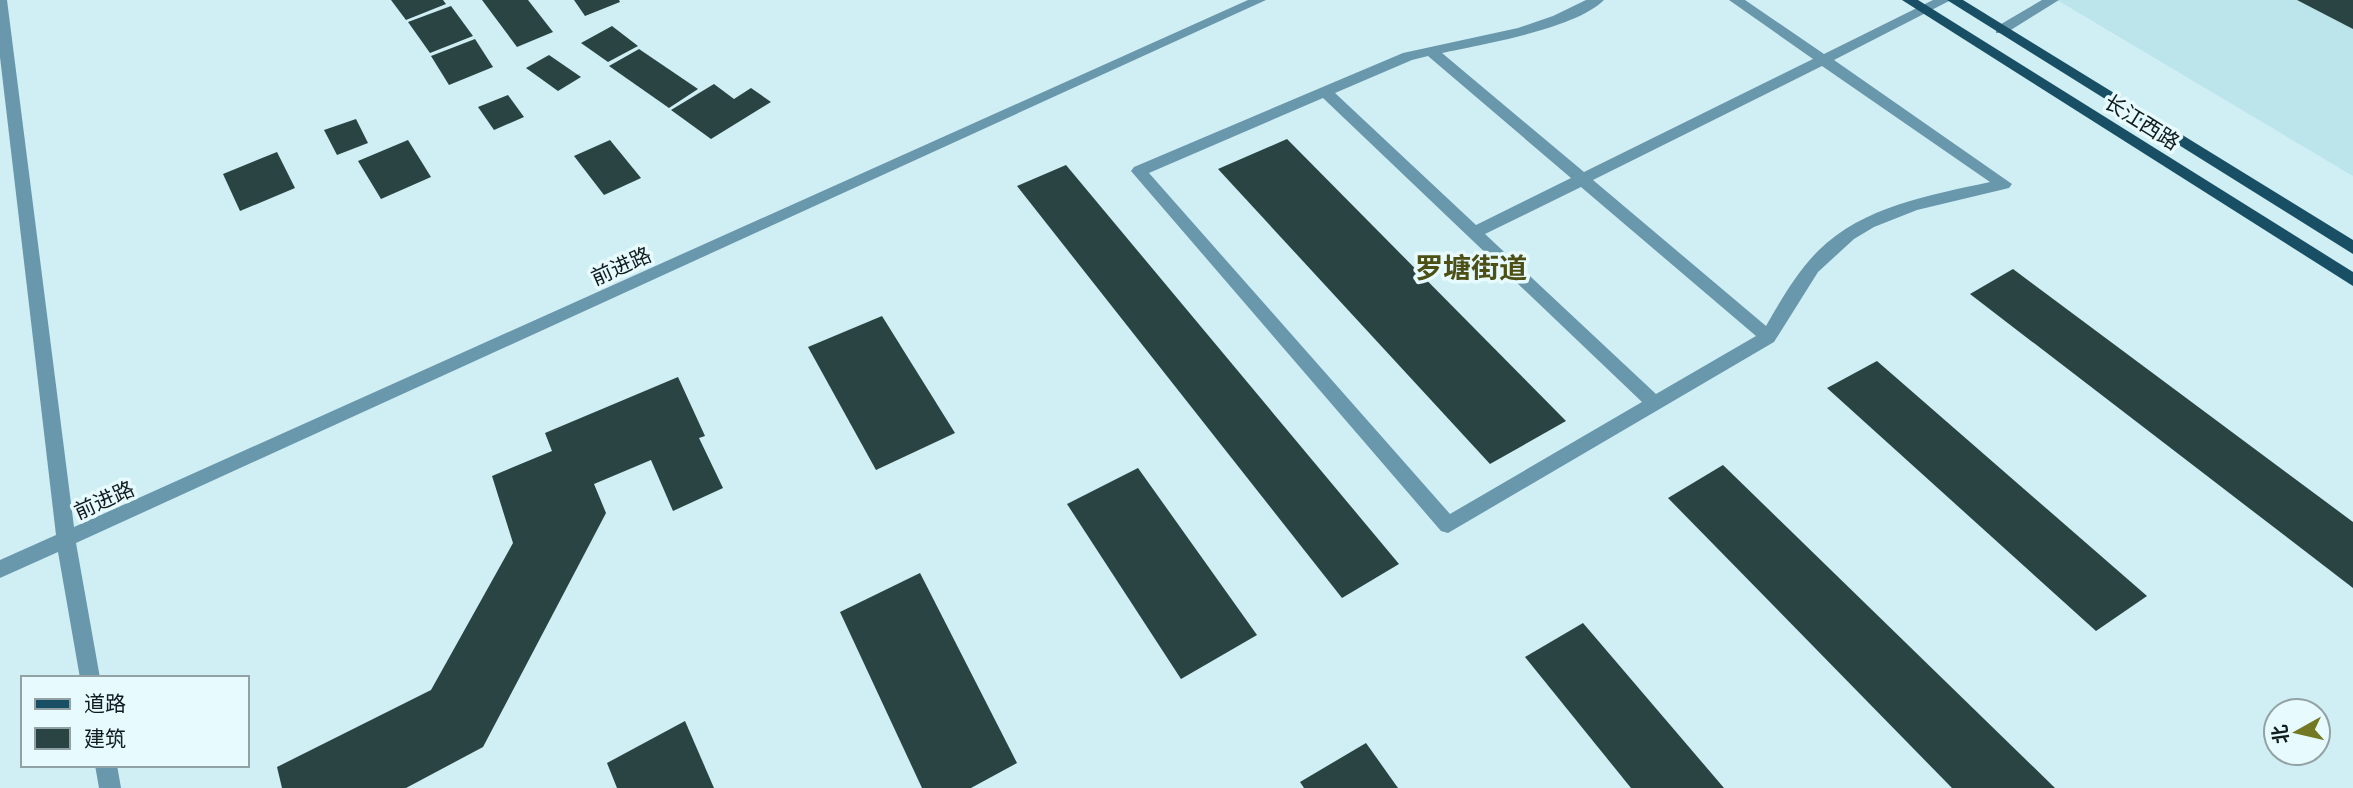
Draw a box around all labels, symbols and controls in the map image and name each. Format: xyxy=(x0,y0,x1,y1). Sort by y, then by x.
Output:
street label: 长江西路 xyxy=(2100,89,2184,155)
street label: 前进路 xyxy=(587,242,655,290)
district label: 罗塘街道 xyxy=(1415,252,1527,285)
street label: 前进路 xyxy=(70,476,138,524)
legend xyxy=(21,676,248,767)
text: 道路 xyxy=(84,691,126,716)
north arrow xyxy=(2262,697,2332,767)
text: 北 xyxy=(2268,723,2293,745)
text: 建筑 xyxy=(84,726,126,751)

